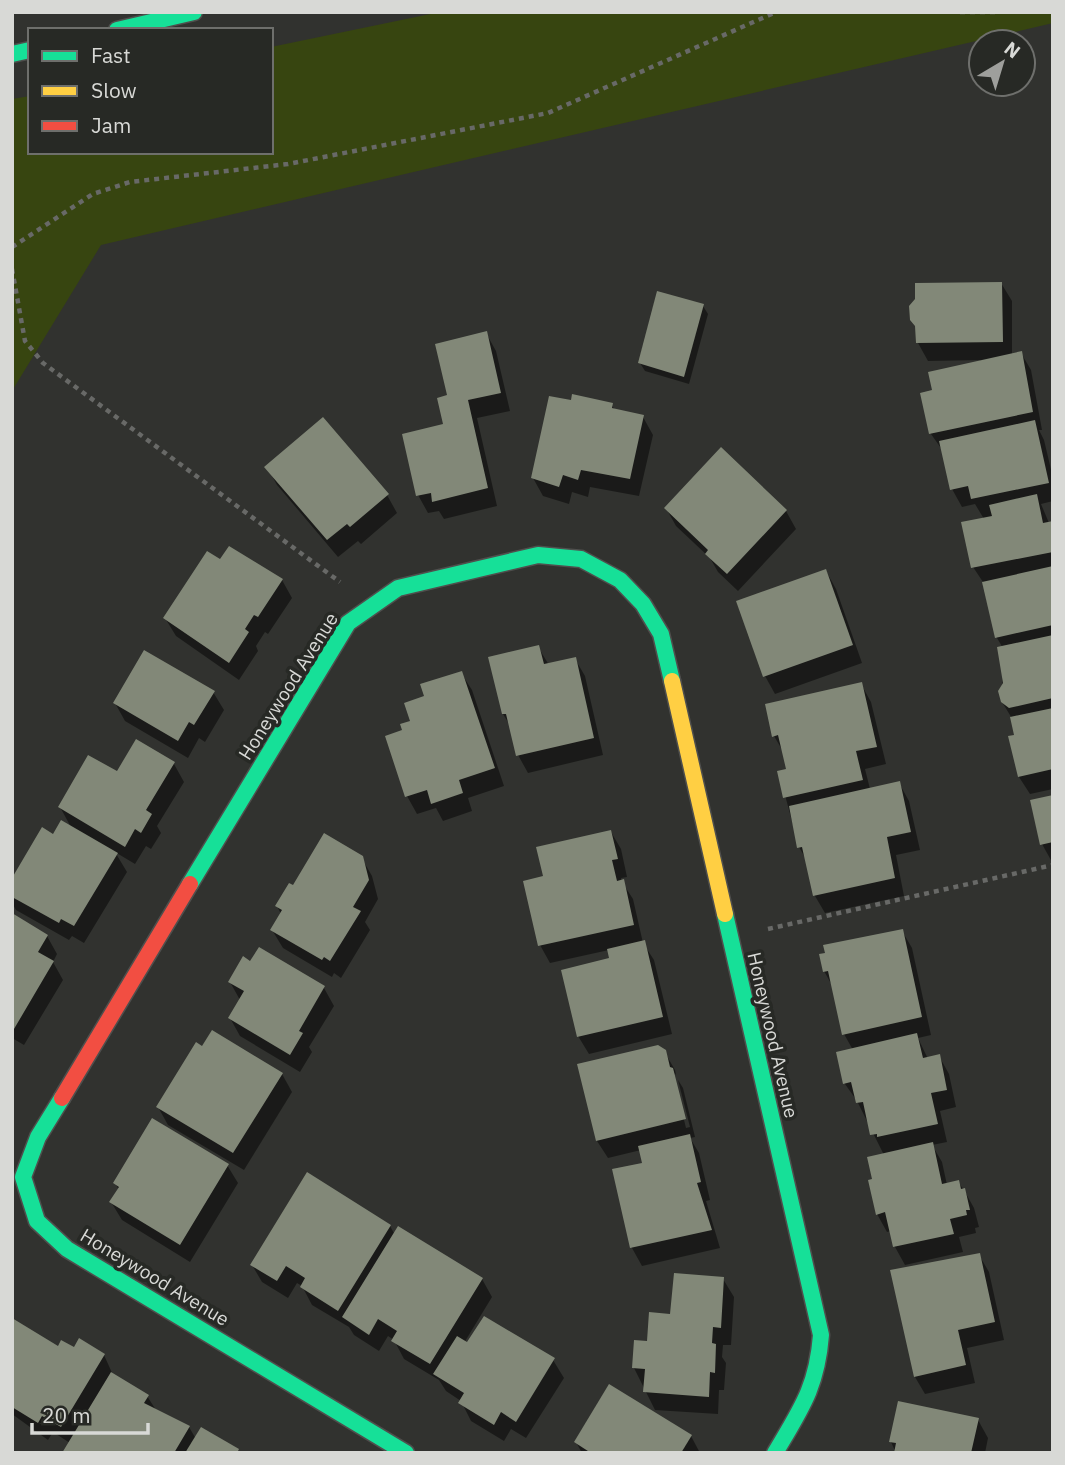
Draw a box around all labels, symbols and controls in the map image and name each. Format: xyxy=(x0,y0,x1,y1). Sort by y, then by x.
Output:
legend xyxy=(28,28,273,154)
north arrow xyxy=(967,28,1037,98)
text: N xyxy=(1000,36,1025,63)
text: Fast xyxy=(91,41,131,69)
text: Slow xyxy=(91,76,137,104)
text: Jam xyxy=(91,111,131,139)
street label: Honeywood Avenue xyxy=(233,608,343,764)
street label: Honeywood Avenue xyxy=(742,950,804,1120)
street label: Honeywood Avenue xyxy=(76,1223,234,1331)
scale bar xyxy=(32,1392,147,1436)
text: 20 m xyxy=(42,1401,91,1429)

